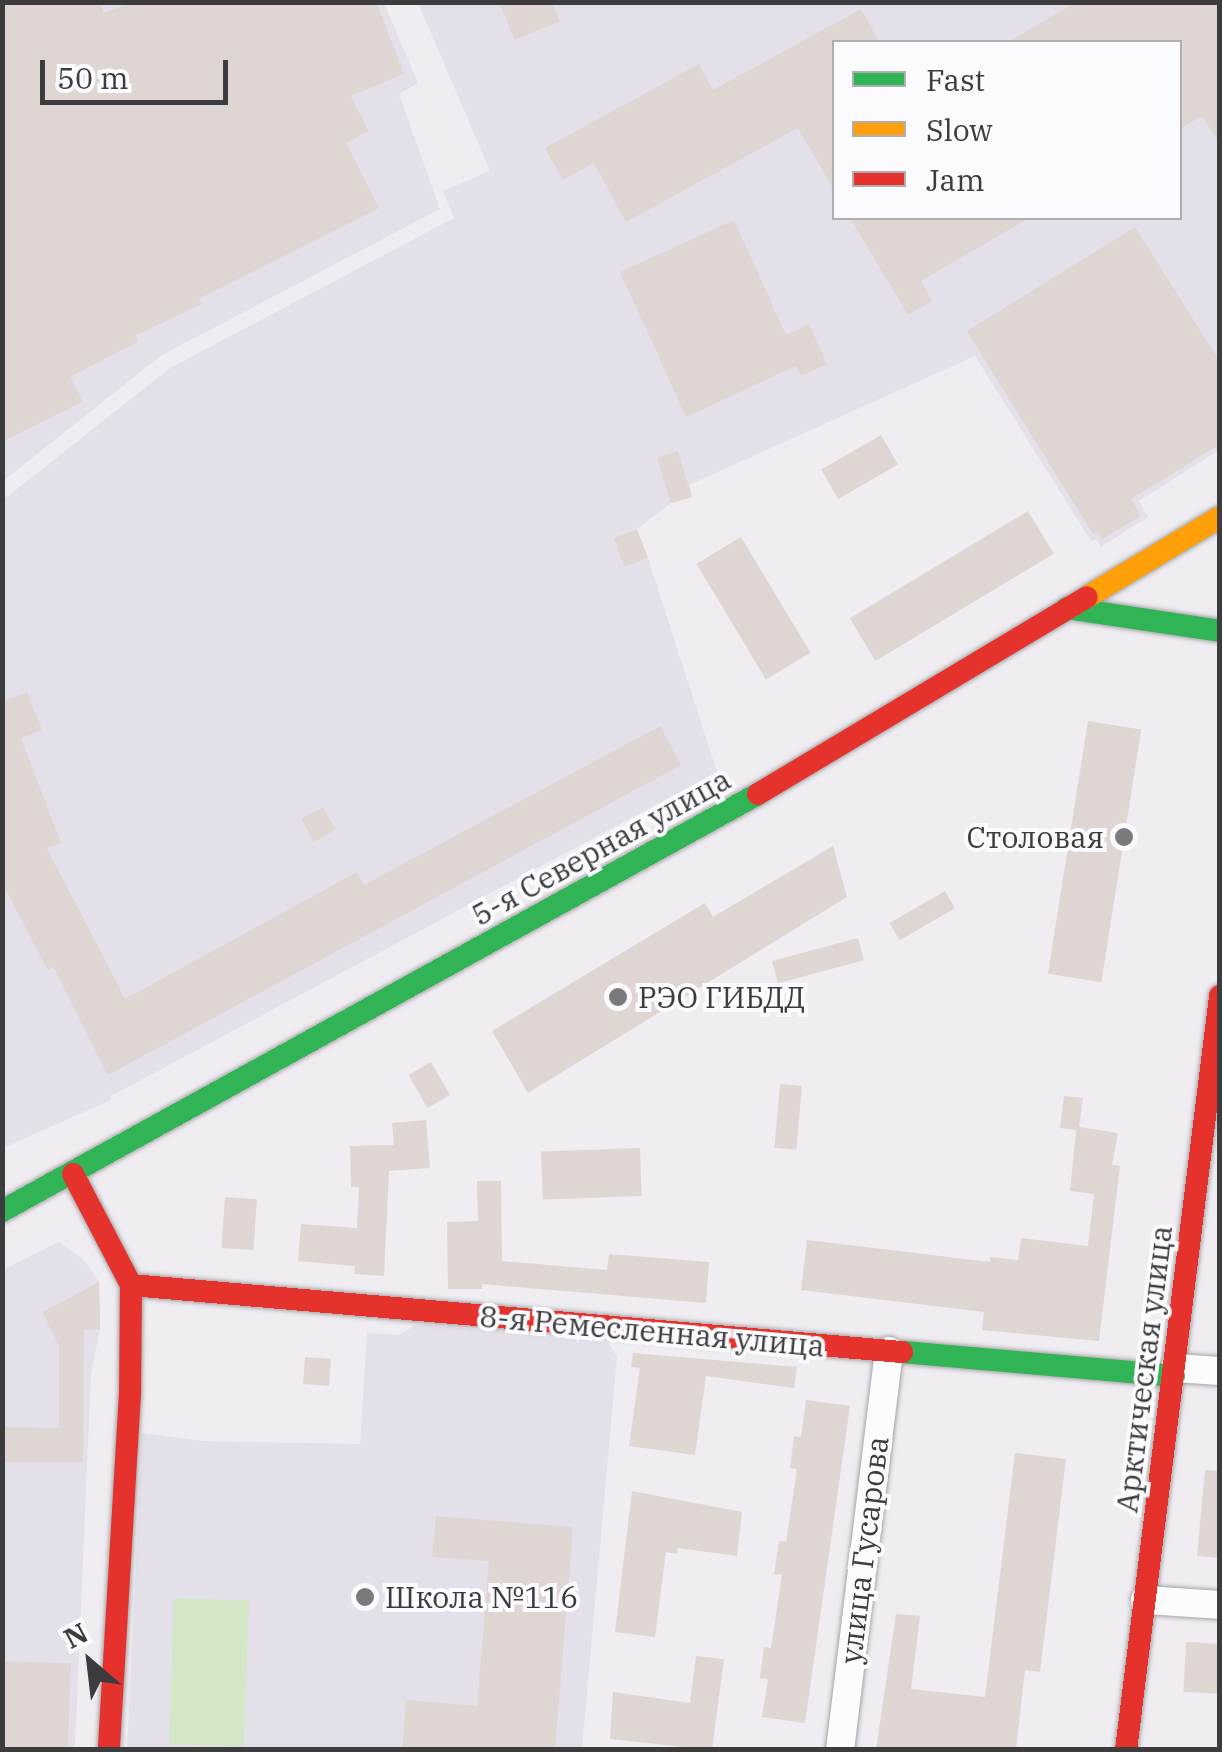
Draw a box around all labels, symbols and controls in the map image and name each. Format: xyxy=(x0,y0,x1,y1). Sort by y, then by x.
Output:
scale bar xyxy=(45,40,232,102)
legend xyxy=(832,40,1182,220)
text: 50 m xyxy=(57,58,129,97)
text: Fast xyxy=(926,60,985,99)
text: Slow xyxy=(926,110,993,149)
text: Jam xyxy=(926,160,985,199)
street label: 5-я Северная улица xyxy=(465,761,737,933)
place label: Столовая xyxy=(966,819,1104,855)
marker: Столовая xyxy=(1113,826,1135,848)
place label: РЭО ГИБДД xyxy=(638,979,805,1015)
marker: РЭО ГИБДД xyxy=(607,986,629,1008)
street label: Арктическая улица xyxy=(1109,1223,1179,1515)
street label: 8-я Ремесленная улица xyxy=(478,1298,826,1364)
street label: улица Гусарова xyxy=(832,1434,896,1666)
place label: Школа №116 xyxy=(385,1579,578,1615)
marker: Школа №116 xyxy=(354,1586,376,1608)
north arrow xyxy=(40,1612,140,1712)
text: N xyxy=(57,1614,94,1657)

